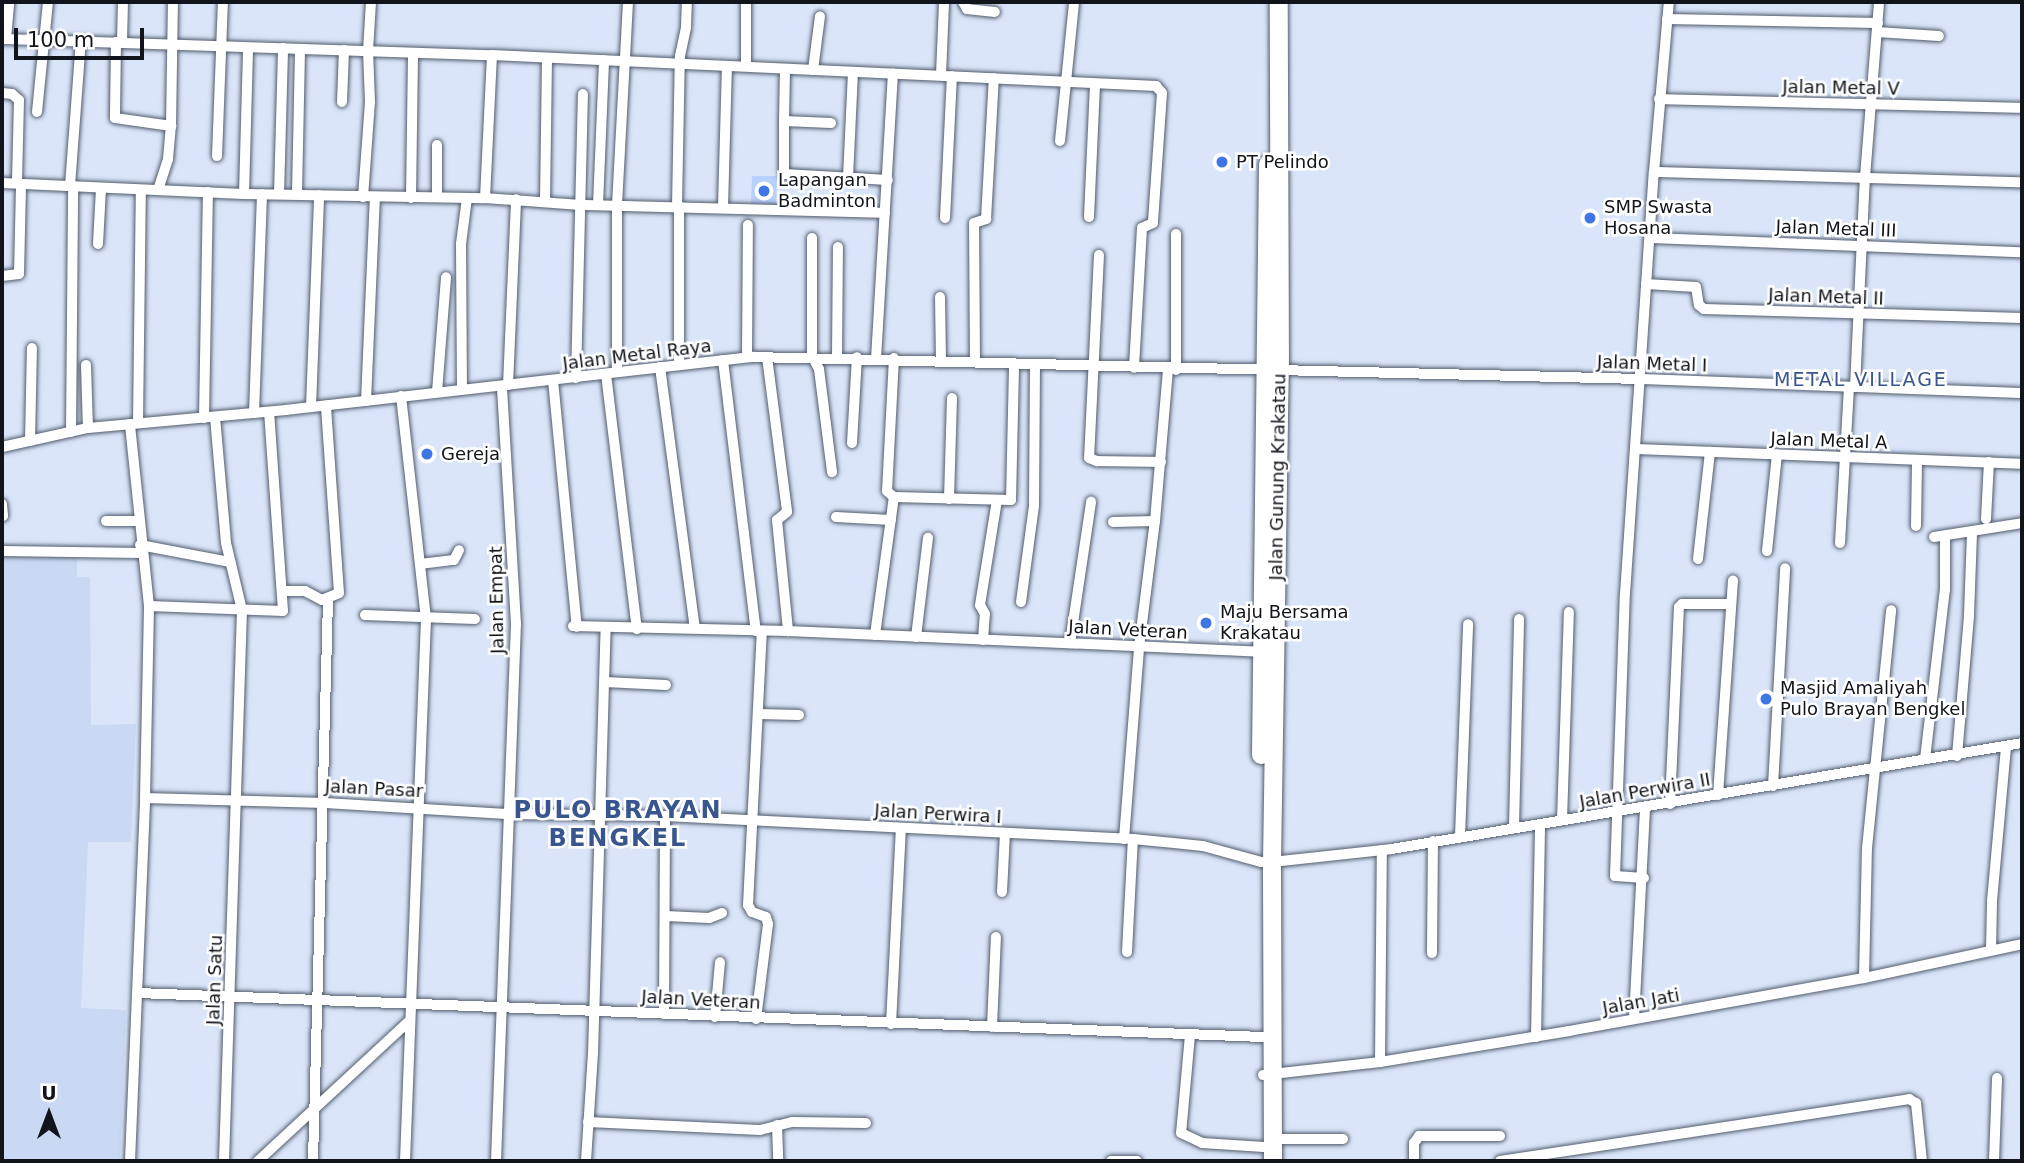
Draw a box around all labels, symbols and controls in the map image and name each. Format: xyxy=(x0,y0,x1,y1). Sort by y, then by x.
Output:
scale bar xyxy=(18,14,147,58)
text: 100 m xyxy=(27,28,94,52)
street label: Jalan Metal V xyxy=(1782,76,1900,100)
place label: PT Pelindo xyxy=(1236,151,1329,173)
marker: PT Pelindo xyxy=(1214,154,1230,170)
place label: Lapangan Badminton xyxy=(778,170,876,212)
marker: Lapangan Badminton xyxy=(756,183,772,199)
place label: SMP Swasta Hosana xyxy=(1604,197,1712,240)
marker: SMP Swasta Hosana xyxy=(1582,210,1598,226)
street label: Jalan Metal III xyxy=(1775,216,1897,242)
street label: Jalan Metal II xyxy=(1768,284,1884,310)
street label: Jalan Metal Raya xyxy=(561,335,713,375)
street label: Jalan Metal I xyxy=(1597,351,1707,377)
district label: METAL VILLAGE xyxy=(1776,369,1946,391)
street label: Jalan Gunung Krakatau xyxy=(1265,373,1291,581)
street label: Jalan Metal A xyxy=(1770,428,1888,454)
place label: Gereja xyxy=(441,443,500,465)
marker: Gereja xyxy=(419,446,435,462)
street label: Jalan Empat xyxy=(485,546,509,654)
place label: Maju Bersama Krakatau xyxy=(1220,602,1348,644)
marker: Maju Bersama Krakatau xyxy=(1198,615,1214,631)
street label: Jalan Veteran xyxy=(1068,616,1188,644)
place label: Masjid Amaliyah Pulo Brayan Bengkel xyxy=(1780,678,1965,720)
marker: Masjid Amaliyah Pulo Brayan Bengkel xyxy=(1758,691,1774,707)
street label: Jalan Perwira II xyxy=(1578,769,1712,813)
street label: Jalan Pasar xyxy=(324,776,424,802)
district label: PULO BRAYAN BENGKEL xyxy=(515,797,721,853)
street label: Jalan Perwira I xyxy=(874,800,1002,828)
street label: Jalan Satu xyxy=(203,934,227,1026)
street label: Jalan Jati xyxy=(1601,985,1681,1019)
street label: Jalan Veteran xyxy=(641,986,761,1014)
north arrow xyxy=(14,1079,84,1149)
text: U xyxy=(41,1082,57,1104)

